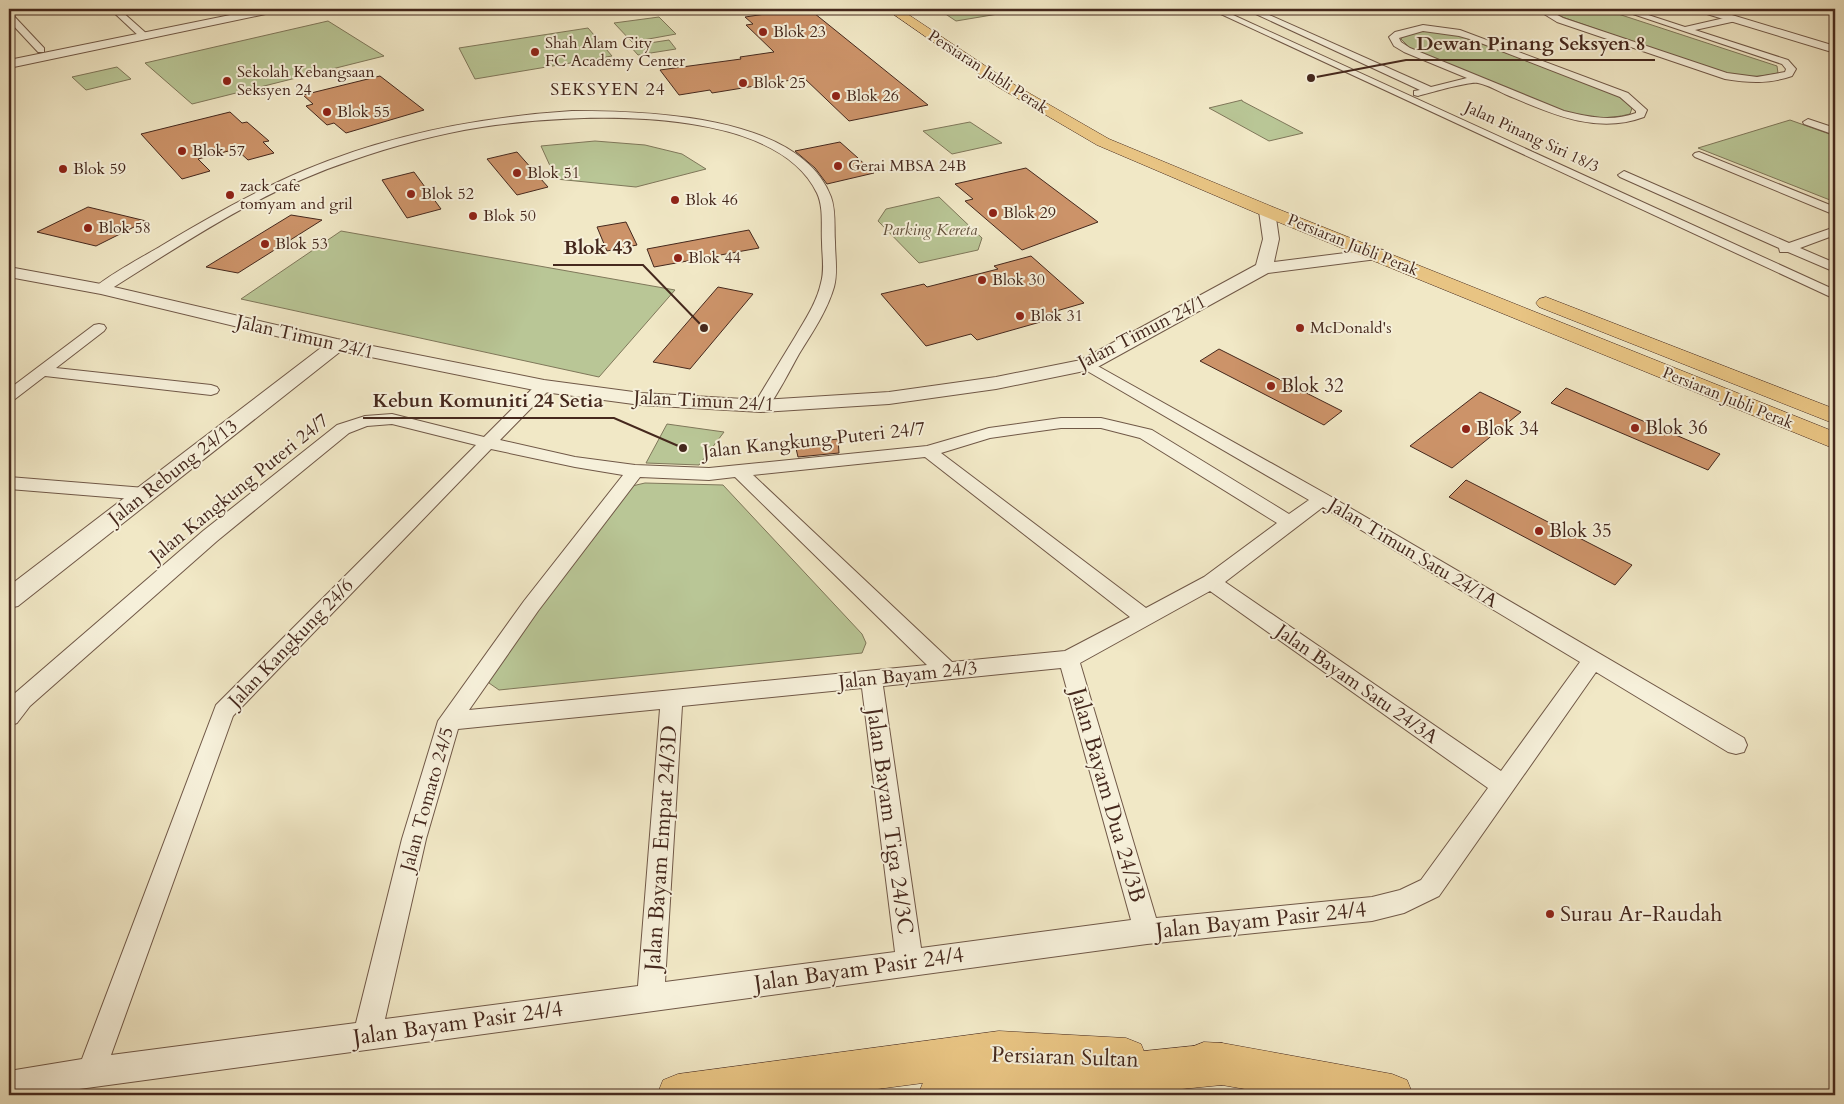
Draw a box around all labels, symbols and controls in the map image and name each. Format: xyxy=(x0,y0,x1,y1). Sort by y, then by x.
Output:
place label: Blok 23 xyxy=(773,21,826,43)
street label: Persiaran Jubli Perak xyxy=(924,25,1053,119)
callout: Dewan Pinang Seksyen 8 xyxy=(1406,25,1655,60)
marker: Blok 23 xyxy=(757,26,769,38)
text: Dewan Pinang Seksyen 8 xyxy=(1416,30,1646,57)
place label: Shah Alam City FC Academy Center xyxy=(545,32,685,72)
marker: Shah Alam City FC Academy Center xyxy=(529,46,541,58)
place label: Sekolah Kebangsaan Seksyen 24 xyxy=(237,61,375,101)
place label: Blok 25 xyxy=(753,72,806,94)
marker: Sekolah Kebangsaan Seksyen 24 xyxy=(221,75,233,87)
district label: SEKSYEN 24 xyxy=(550,77,666,102)
marker: Blok 25 xyxy=(737,77,749,89)
place label: Blok 26 xyxy=(846,85,899,107)
marker: Blok 26 xyxy=(830,90,842,102)
street label: Jalan Pinang Siri 18/3 xyxy=(1459,95,1603,178)
place label: Blok 55 xyxy=(337,101,390,123)
marker: Blok 55 xyxy=(321,106,333,118)
place label: Blok 57 xyxy=(192,140,245,162)
marker: Blok 57 xyxy=(176,145,188,157)
place label: Gerai MBSA 24B xyxy=(848,155,967,177)
place label: Blok 59 xyxy=(73,158,126,180)
marker: Gerai MBSA 24B xyxy=(832,160,844,172)
place label: Blok 51 xyxy=(527,162,580,184)
marker: Blok 59 xyxy=(57,163,69,175)
marker: Blok 51 xyxy=(511,167,523,179)
place label: zack cafe tomyam and gril xyxy=(240,175,353,215)
place label: Blok 52 xyxy=(421,183,474,205)
marker: Blok 52 xyxy=(405,188,417,200)
marker: zack cafe tomyam and gril xyxy=(224,189,236,201)
place label: Blok 46 xyxy=(685,189,738,211)
marker: Blok 46 xyxy=(669,194,681,206)
place label: Blok 29 xyxy=(1003,202,1056,224)
place label: Blok 50 xyxy=(483,205,536,227)
marker: Blok 29 xyxy=(987,207,999,219)
street label: Persiaran Jubli Perak xyxy=(1284,209,1422,281)
marker: Blok 50 xyxy=(467,210,479,222)
place label: Blok 58 xyxy=(98,217,151,239)
park label: Parking Kereta xyxy=(883,219,977,241)
marker: Blok 58 xyxy=(82,222,94,234)
callout: Blok 43 xyxy=(553,230,643,265)
place label: Blok 53 xyxy=(275,233,328,255)
text: Blok 43 xyxy=(563,234,633,261)
marker: Blok 53 xyxy=(259,238,271,250)
place label: Blok 44 xyxy=(688,247,741,269)
marker: Blok 44 xyxy=(672,252,684,264)
place label: Blok 30 xyxy=(992,269,1045,291)
marker: Blok 30 xyxy=(976,274,988,286)
street label: Jalan Timun 24/1 xyxy=(1071,288,1211,377)
place label: Blok 31 xyxy=(1030,305,1083,327)
street label: Jalan Timun 24/1 xyxy=(231,308,376,365)
marker: Blok 31 xyxy=(1014,310,1026,322)
place label: McDonald's xyxy=(1310,317,1392,339)
marker: McDonald's xyxy=(1294,322,1306,334)
street label: Persiaran Jubli Perak xyxy=(1659,362,1797,434)
place label: Blok 32 xyxy=(1281,373,1344,399)
marker: Blok 32 xyxy=(1265,380,1277,392)
callout: Kebun Komuniti 24 Setia xyxy=(363,383,614,418)
street label: Jalan Timun 24/1 xyxy=(630,384,775,418)
text: Kebun Komuniti 24 Setia xyxy=(373,387,603,414)
street label: Jalan Kangkung Puteri 24/7 xyxy=(142,407,334,570)
street label: Jalan Rebung 24/13 xyxy=(101,413,243,533)
street label: Jalan Kangkung Puteri 24/7 xyxy=(698,415,927,465)
place label: Blok 36 xyxy=(1645,415,1708,441)
place label: Blok 34 xyxy=(1476,416,1539,442)
marker: Blok 36 xyxy=(1629,422,1641,434)
marker: Blok 34 xyxy=(1460,423,1472,435)
street label: Jalan Timun Satu 24/1A xyxy=(1321,491,1503,614)
place label: Blok 35 xyxy=(1549,518,1612,544)
marker: Blok 35 xyxy=(1533,525,1545,537)
street label: Jalan Kangkung 24/6 xyxy=(221,573,359,715)
street label: Jalan Bayam Satu 24/3A xyxy=(1268,616,1444,750)
street label: Jalan Bayam 24/3 xyxy=(834,655,979,696)
street label: Jalan Bayam Dua 24/3B xyxy=(1062,681,1153,906)
street label: Jalan Bayam Tiga 24/3C xyxy=(859,703,921,936)
street label: Jalan Tomato 24/5 xyxy=(393,724,460,877)
street label: Jalan Bayam Empat 24/3D xyxy=(637,724,685,975)
street label: Jalan Bayam Pasir 24/4 xyxy=(1151,894,1368,946)
place label: Surau Ar-Raudah xyxy=(1560,899,1722,929)
marker: Surau Ar-Raudah xyxy=(1544,908,1556,920)
street label: Jalan Bayam Pasir 24/4 xyxy=(749,939,966,999)
street label: Jalan Bayam Pasir 24/4 xyxy=(348,993,565,1053)
street label: Persiaran Sultan xyxy=(991,1039,1140,1075)

